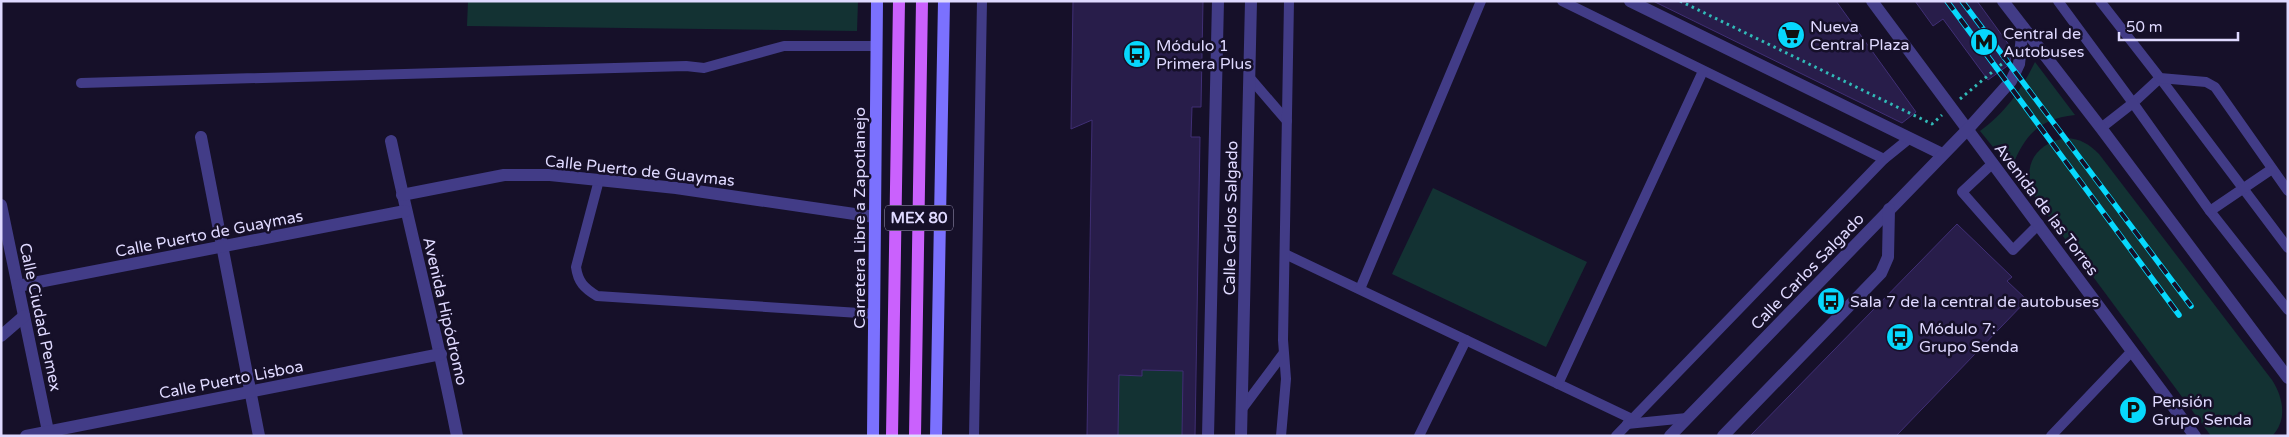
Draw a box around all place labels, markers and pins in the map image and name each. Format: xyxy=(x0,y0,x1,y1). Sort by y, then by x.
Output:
place label: Nueva Central Plaza xyxy=(1810,17,1909,55)
supermarket icon: Nueva Central Plaza xyxy=(1776,20,1806,50)
place label: Central de Autobuses xyxy=(2003,24,2084,62)
metro station icon: Central de Autobuses xyxy=(1969,27,1999,57)
place label: Módulo 1 Primera Plus xyxy=(1156,36,1252,74)
bus stop icon: Módulo 1 Primera Plus xyxy=(1122,39,1152,69)
bus stop icon: Sala 7 de la central de autobuses xyxy=(1816,286,1846,316)
place label: Sala 7 de la central de autobuses xyxy=(1850,292,2099,312)
place label: Módulo 7: Grupo Senda xyxy=(1919,319,2019,357)
bus stop icon: Módulo 7: Grupo Senda xyxy=(1885,322,1915,352)
place label: Pensión Grupo Senda xyxy=(2152,392,2252,430)
parking icon: Pensión Grupo Senda xyxy=(2118,395,2148,425)

